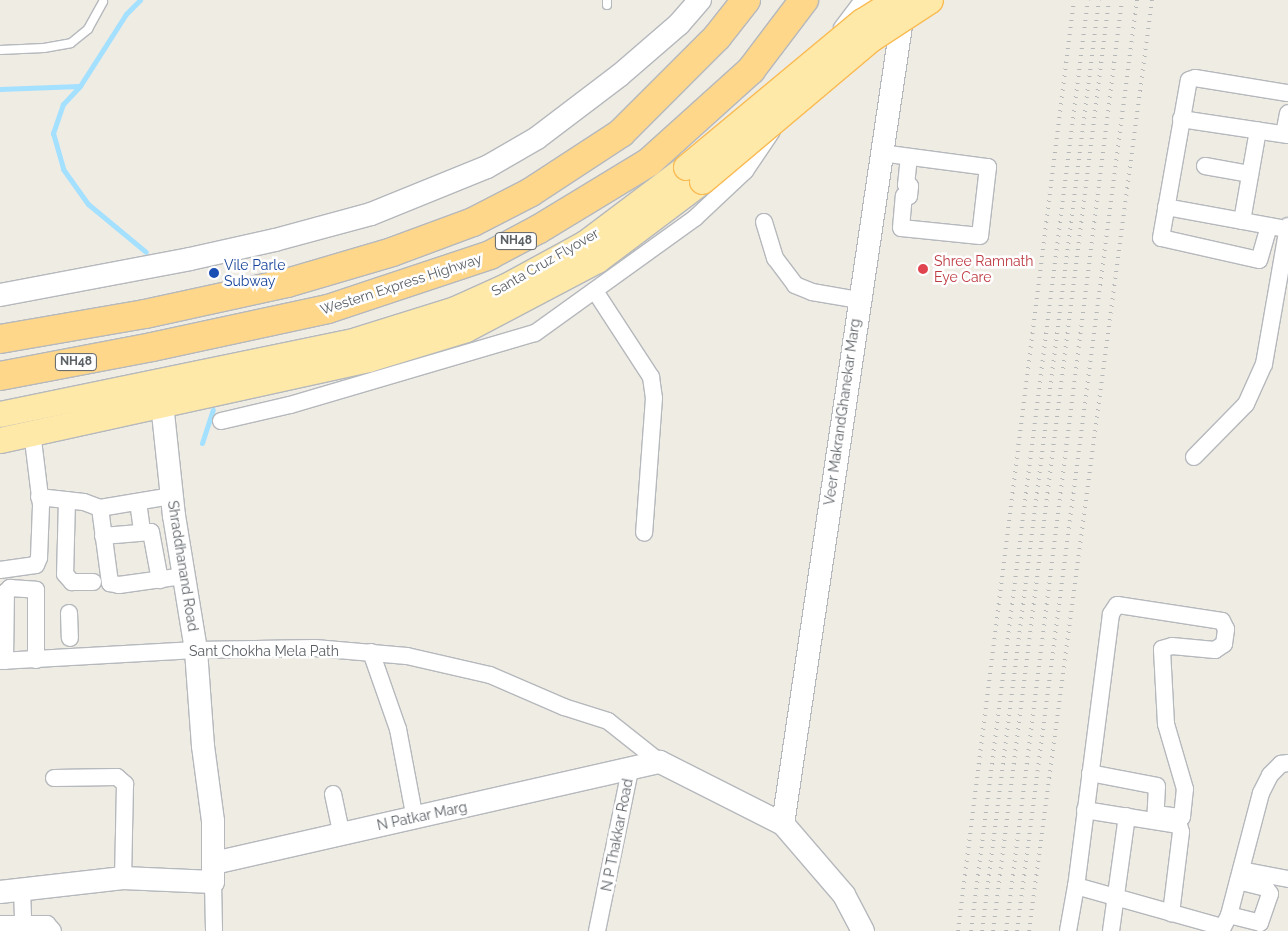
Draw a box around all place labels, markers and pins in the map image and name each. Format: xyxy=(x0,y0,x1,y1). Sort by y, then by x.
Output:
place label: Shree Ramnath Eye Care xyxy=(934,253,1033,286)
place label: Vile Parle Subway xyxy=(224,257,285,290)
marker: Shree Ramnath Eye Care xyxy=(916,262,930,276)
marker: Vile Parle Subway xyxy=(208,267,220,279)

